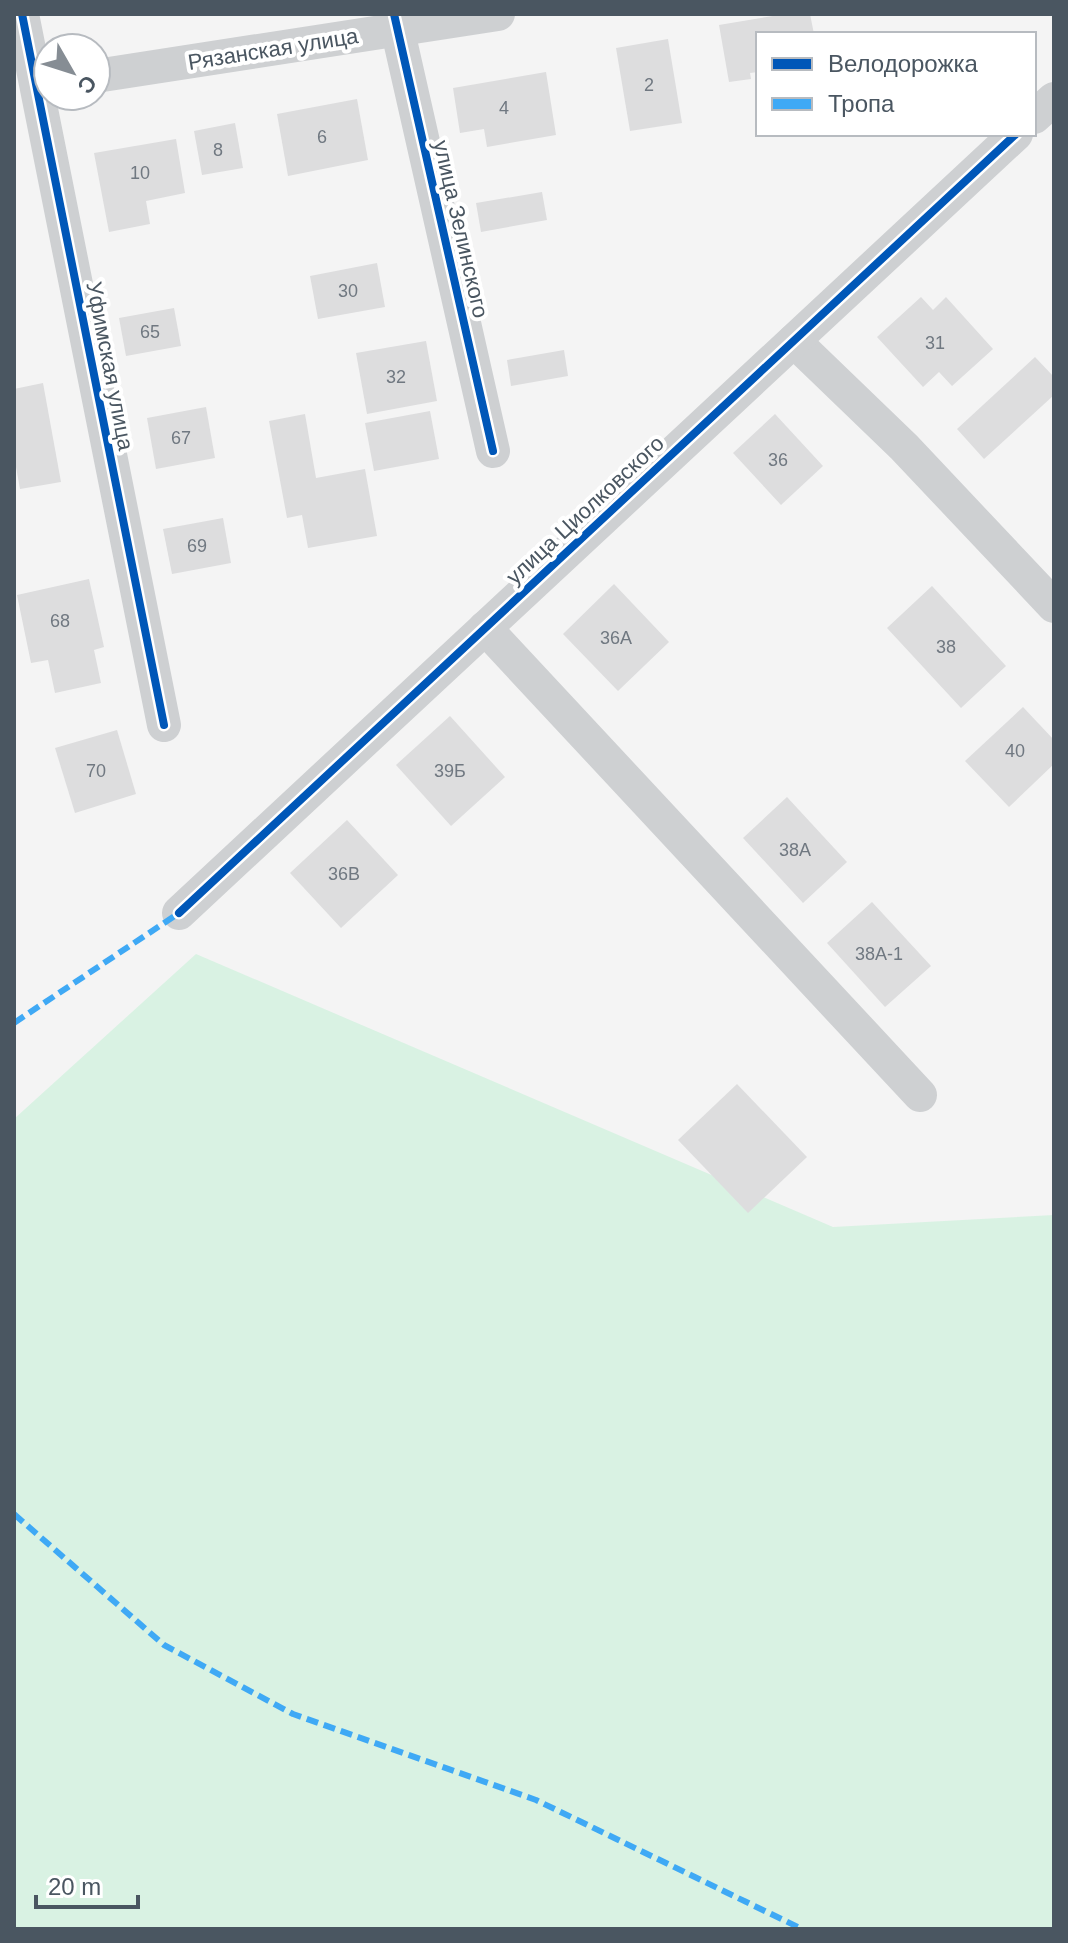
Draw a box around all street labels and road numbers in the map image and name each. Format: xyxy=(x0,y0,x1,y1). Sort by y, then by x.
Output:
street label: Рязанская улица xyxy=(186,23,361,75)
street label: улица Зелинского xyxy=(428,138,494,320)
street label: Уфимская улица xyxy=(81,280,139,453)
street label: улица Циолковского xyxy=(501,431,669,589)

